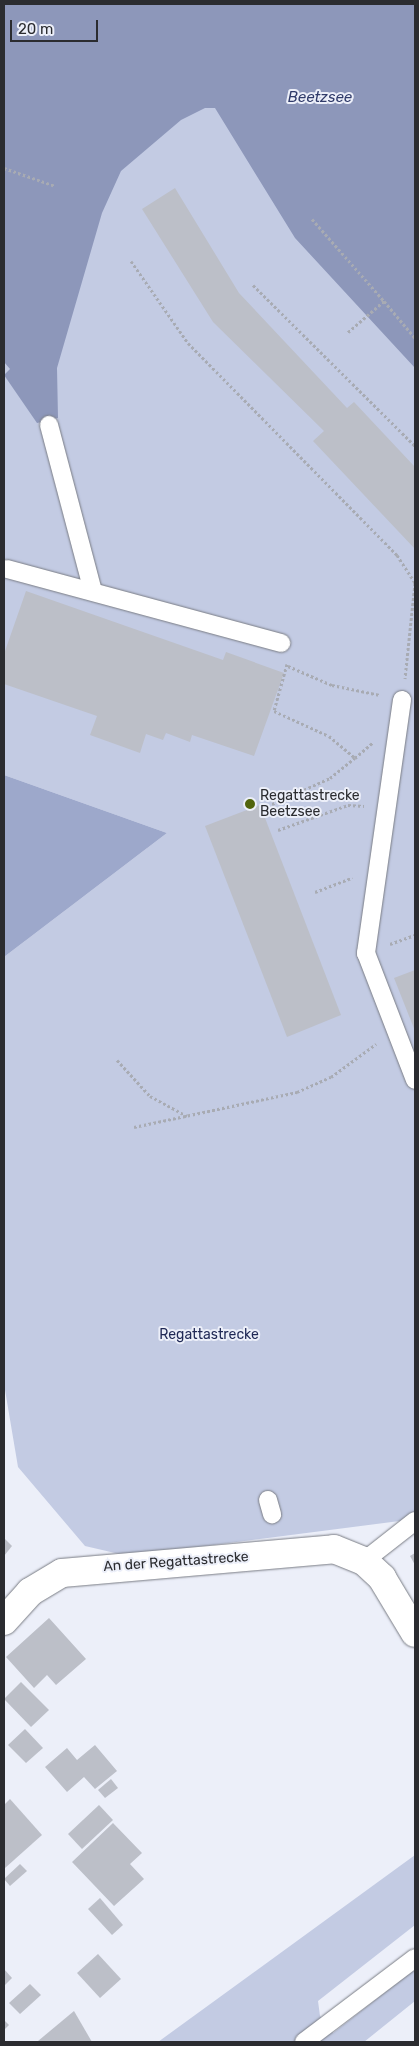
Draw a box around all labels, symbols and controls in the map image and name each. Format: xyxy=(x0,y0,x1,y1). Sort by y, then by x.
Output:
scale bar xyxy=(12,10,100,42)
text: 20 m xyxy=(18,20,53,38)
water label: Beetzsee xyxy=(288,89,352,107)
place label: Regattastrecke Beetzsee xyxy=(260,788,360,820)
marker: Regattastrecke Beetzsee xyxy=(244,798,256,810)
park label: Regattastrecke xyxy=(159,1327,259,1343)
street label: An der Regattastrecke xyxy=(103,1549,249,1575)

